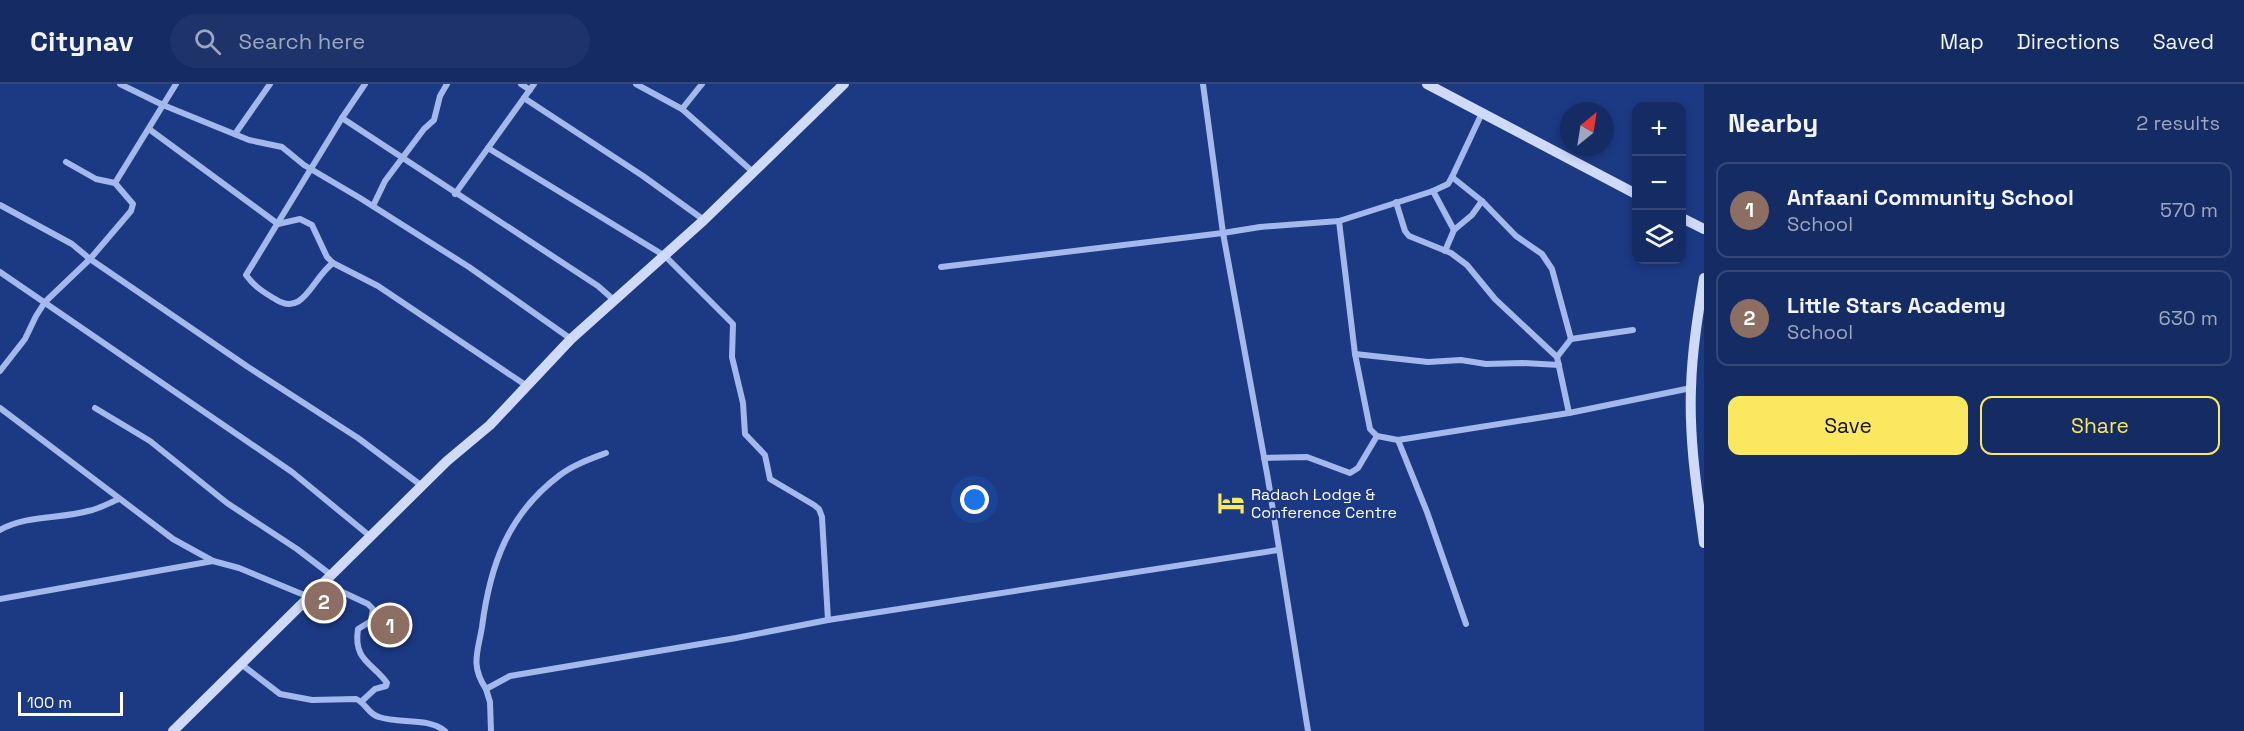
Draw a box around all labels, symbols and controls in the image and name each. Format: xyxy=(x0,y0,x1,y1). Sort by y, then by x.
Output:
search box xyxy=(170,14,590,68)
text: Citynav xyxy=(30,23,134,59)
icon: search xyxy=(191,25,224,58)
text: Search here xyxy=(239,27,365,55)
text: Map xyxy=(1940,28,1984,55)
text: Directions xyxy=(2017,28,2120,55)
text: Saved xyxy=(2153,28,2214,55)
north arrow xyxy=(1560,102,1614,156)
map controls xyxy=(1632,102,1686,264)
button: + xyxy=(1632,102,1686,156)
text: Nearby xyxy=(1728,106,1818,140)
text: 2 results xyxy=(2136,110,2220,136)
button: − xyxy=(1632,156,1686,210)
text: Anfaani Community School xyxy=(1787,183,2074,211)
text: 1 xyxy=(1745,197,1754,223)
text: 570 m xyxy=(2160,197,2218,223)
button: layers xyxy=(1632,210,1686,264)
text: School xyxy=(1787,211,1853,237)
text: Little Stars Academy xyxy=(1787,291,2006,319)
text: 2 xyxy=(1744,305,1755,331)
text: 630 m xyxy=(2159,305,2218,331)
text: School xyxy=(1787,319,1853,345)
button: Save xyxy=(1728,396,1968,455)
button: Share xyxy=(1980,396,2220,455)
place label: Radach Lodge & Conference Centre xyxy=(1251,484,1397,523)
your location xyxy=(960,485,989,514)
hotel icon: Radach Lodge & Conference Centre xyxy=(1216,488,1246,518)
pin: 2 xyxy=(304,578,344,624)
pin: 1 xyxy=(370,602,410,648)
scale bar xyxy=(18,689,123,716)
text: 100 m xyxy=(27,692,72,713)

